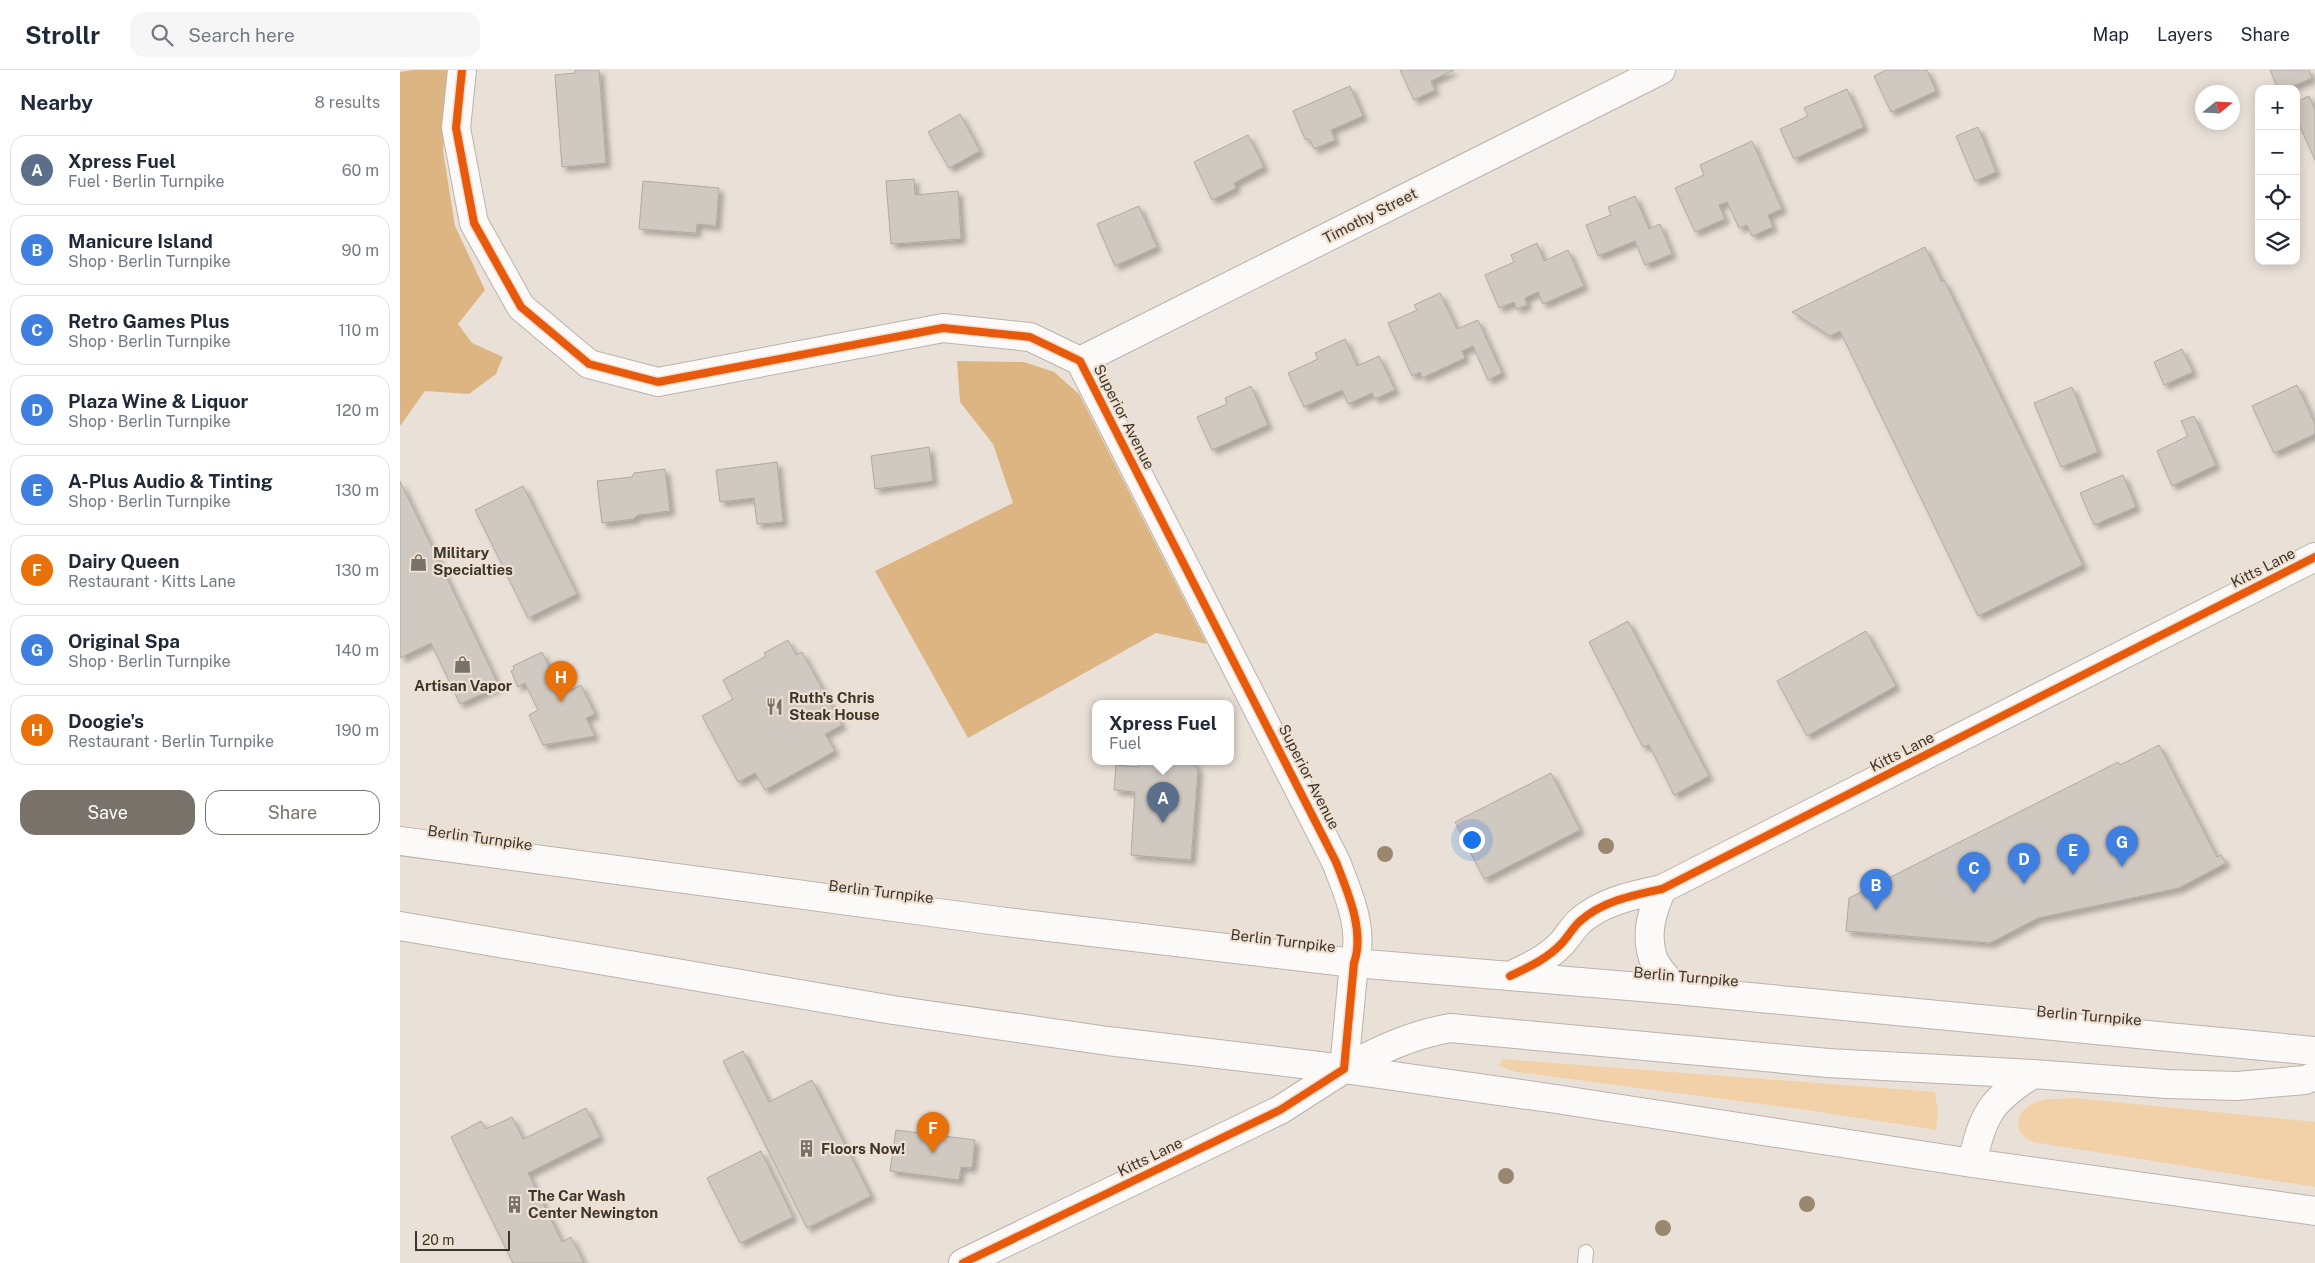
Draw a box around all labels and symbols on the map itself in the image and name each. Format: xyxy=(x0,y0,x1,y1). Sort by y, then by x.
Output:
north arrow xyxy=(2195,85,2240,130)
street label: Timothy Street xyxy=(1320,184,1420,247)
street label: Superior Avenue xyxy=(1091,362,1158,472)
place label: Military Specialties xyxy=(433,544,513,578)
street label: Kitts Lane xyxy=(2228,544,2298,591)
shop icon: Military Specialties xyxy=(409,552,429,572)
shop icon: Artisan Vapor xyxy=(453,655,473,675)
pin: H xyxy=(545,661,577,702)
place label: Artisan Vapor xyxy=(414,677,512,694)
place label: Ruth's Chris Steak House xyxy=(789,689,880,723)
restaurant icon: Ruth's Chris Steak House xyxy=(765,697,785,717)
street label: Superior Avenue xyxy=(1276,722,1343,832)
street label: Kitts Lane xyxy=(1867,728,1937,775)
pin: A xyxy=(1147,782,1179,823)
street label: Berlin Turnpike xyxy=(427,822,534,853)
pin: G xyxy=(2106,826,2138,867)
your location xyxy=(1459,827,1485,853)
pin: E xyxy=(2057,834,2089,875)
pin: D xyxy=(2008,843,2040,884)
pin: C xyxy=(1958,852,1990,893)
pin: B xyxy=(1860,869,1892,910)
street label: Berlin Turnpike xyxy=(828,877,935,906)
street label: Berlin Turnpike xyxy=(1230,926,1337,955)
street label: Berlin Turnpike xyxy=(1633,963,1739,990)
street label: Berlin Turnpike xyxy=(2036,1002,2142,1029)
pin: F xyxy=(917,1112,949,1153)
street label: Kitts Lane xyxy=(1115,1134,1185,1180)
building icon: Floors Now! xyxy=(797,1139,817,1159)
place label: Floors Now! xyxy=(821,1140,905,1157)
place label: The Car Wash Center Newington xyxy=(528,1187,658,1221)
building icon: The Car Wash Center Newington xyxy=(504,1195,524,1215)
scale bar xyxy=(415,1228,510,1251)

